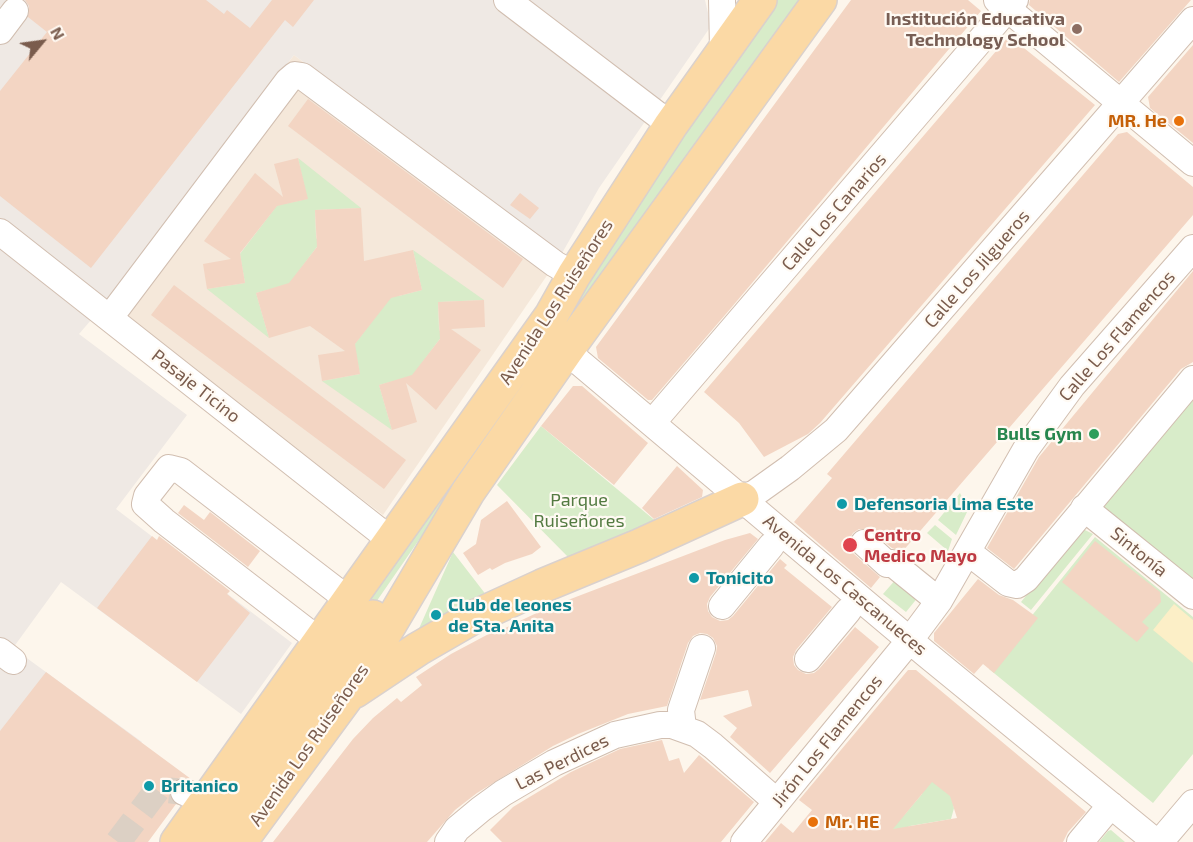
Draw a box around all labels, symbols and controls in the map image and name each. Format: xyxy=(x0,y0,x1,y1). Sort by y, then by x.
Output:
place label: Institución Educativa Technology School xyxy=(886,8,1065,50)
north arrow xyxy=(12,12,72,72)
marker: Institución Educativa Technology School xyxy=(1070,22,1084,36)
text: N xyxy=(47,23,69,43)
place label: MR. He xyxy=(1108,110,1167,132)
marker: MR. He xyxy=(1172,114,1186,128)
street label: Calle Los Canarios xyxy=(777,149,891,275)
street label: Calle Los Jilgueros xyxy=(920,206,1034,332)
street label: Avenida Los Ruiseñores xyxy=(494,215,618,389)
street label: Calle Los Flamencos xyxy=(1054,266,1180,406)
street label: Pasaje Ticino xyxy=(147,345,245,427)
place label: Bulls Gym xyxy=(997,423,1082,445)
marker: Bulls Gym xyxy=(1087,427,1101,441)
park label: Parque Ruiseñores xyxy=(533,489,625,532)
place label: Defensoria Lima Este xyxy=(854,493,1034,515)
marker: Defensoria Lima Este xyxy=(835,497,849,511)
street label: Avenida Los Cascanueces xyxy=(759,510,931,660)
street label: Sintonía xyxy=(1106,523,1172,581)
place label: Centro Medico Mayo xyxy=(864,524,977,566)
marker: Centro Medico Mayo xyxy=(841,536,859,554)
place label: Tonicito xyxy=(706,567,774,589)
marker: Tonicito xyxy=(687,571,701,585)
place label: Club de leones de Sta. Anita xyxy=(448,594,572,636)
marker: Club de leones de Sta. Anita xyxy=(429,608,443,622)
street label: Avenida Los Ruiseñores xyxy=(245,660,373,830)
street label: Jirón Los Flamencos xyxy=(767,671,887,811)
street label: Las Perdices xyxy=(512,729,612,795)
place label: Britanico xyxy=(161,775,238,797)
marker: Britanico xyxy=(142,779,156,793)
place label: Mr. HE xyxy=(825,811,879,833)
marker: Mr. HE xyxy=(806,815,820,829)

